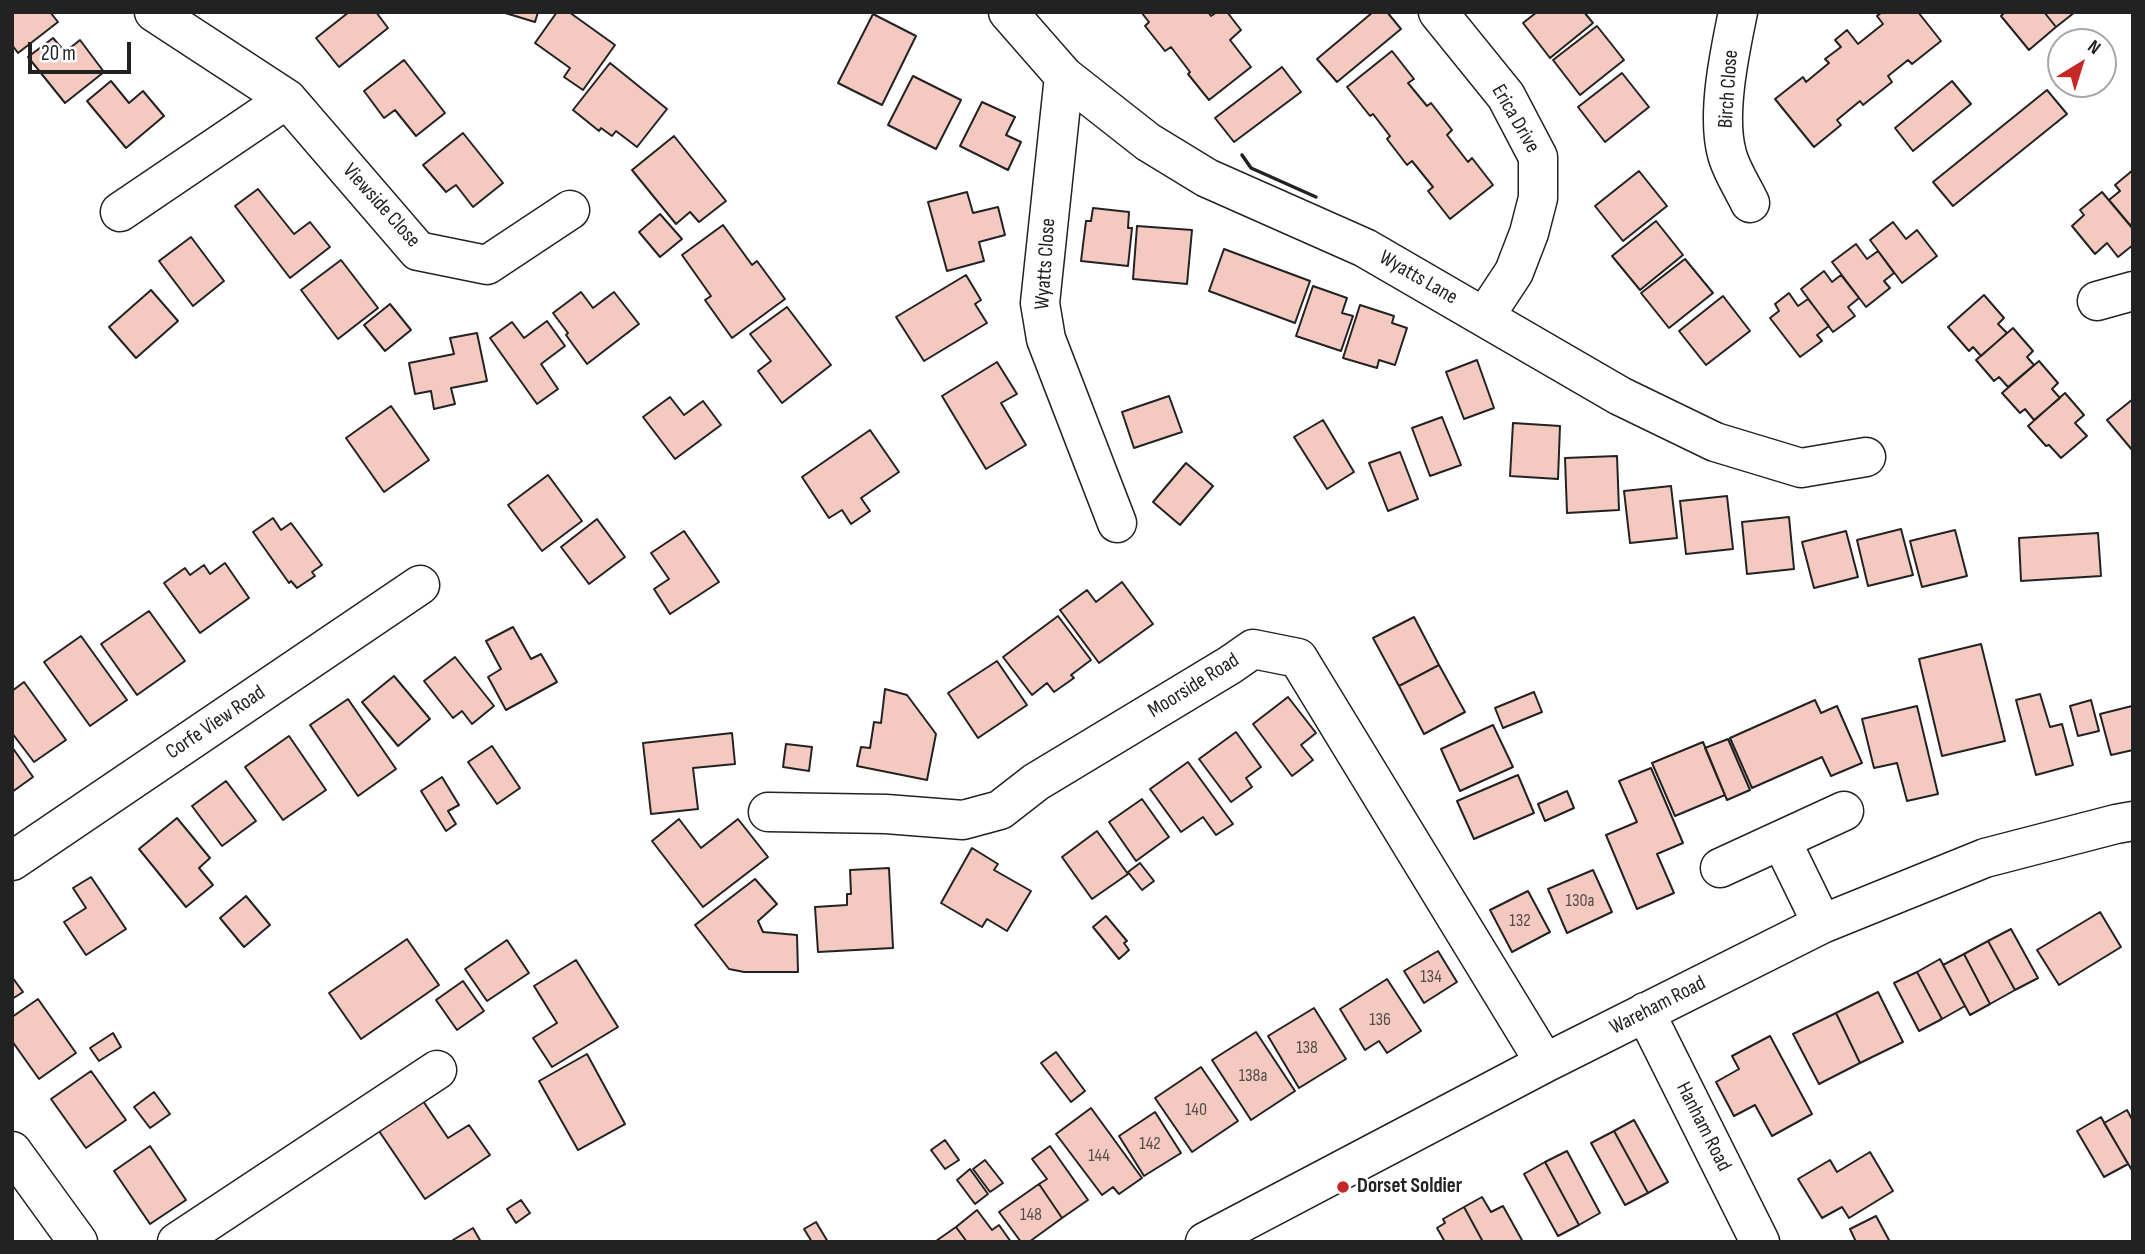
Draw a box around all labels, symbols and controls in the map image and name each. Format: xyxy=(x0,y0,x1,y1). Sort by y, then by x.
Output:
scale bar xyxy=(32,28,135,72)
north arrow xyxy=(2047,28,2117,98)
text: N xyxy=(2083,35,2105,60)
text: 20 m xyxy=(41,41,76,66)
street label: Birch Close xyxy=(1714,49,1744,129)
street label: Erica Drive xyxy=(1485,80,1545,158)
street label: Viewside Close xyxy=(337,159,425,253)
street label: Wyatts Close xyxy=(1030,217,1062,311)
street label: Wyatts Lane xyxy=(1374,246,1462,310)
street label: Moorside Road xyxy=(1144,648,1244,724)
street label: Corfe View Road xyxy=(162,681,270,765)
house number: 130a xyxy=(1566,890,1594,912)
house number: 132 xyxy=(1509,910,1531,932)
house number: 134 xyxy=(1420,966,1442,988)
street label: Wareham Road xyxy=(1606,971,1710,1041)
house number: 136 xyxy=(1369,1009,1391,1031)
house number: 138 xyxy=(1296,1037,1318,1059)
house number: 138a xyxy=(1239,1065,1267,1087)
street label: Hanham Road xyxy=(1670,1078,1736,1176)
house number: 140 xyxy=(1185,1099,1207,1121)
house number: 142 xyxy=(1139,1133,1161,1155)
house number: 144 xyxy=(1088,1145,1110,1167)
place label: Dorset Soldier xyxy=(1357,1174,1462,1200)
marker: Dorset Soldier xyxy=(1335,1179,1351,1195)
house number: 148 xyxy=(1020,1204,1042,1226)

